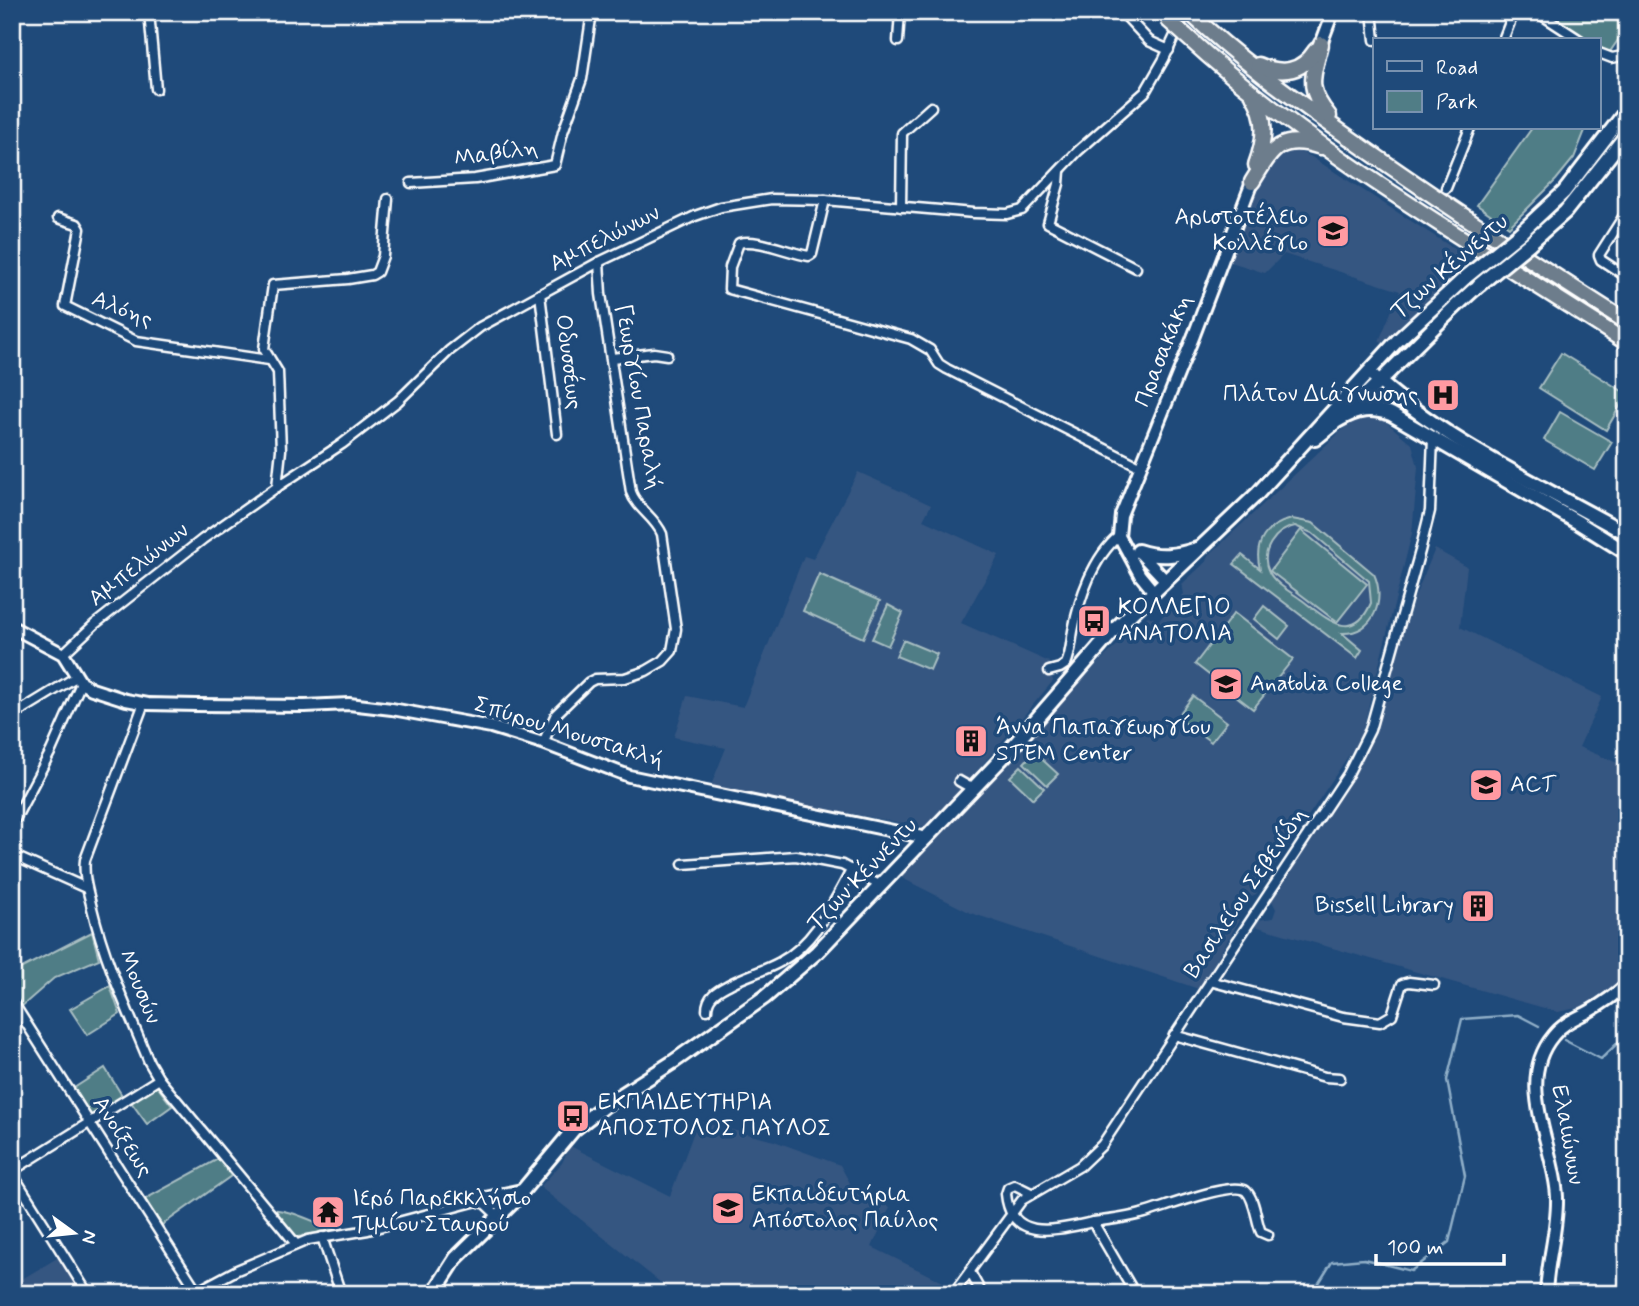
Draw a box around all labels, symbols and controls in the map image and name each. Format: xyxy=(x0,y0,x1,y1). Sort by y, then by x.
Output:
legend xyxy=(1373,38,1600,130)
text: Road xyxy=(1436,54,1478,82)
text: Park xyxy=(1436,88,1478,116)
street label: Μαβίλη xyxy=(452,133,540,175)
street label: Αμπελώνων xyxy=(545,198,665,280)
place label: Αριστοτέλειο Κολλέγιο xyxy=(1175,201,1308,259)
street label: Τζων Κέννεντυ xyxy=(1383,206,1515,326)
school or university icon: Αριστοτέλειο Κολλέγιο xyxy=(1314,212,1352,250)
street label: Αλόης xyxy=(87,284,157,336)
street label: Πρασακάκη xyxy=(1128,290,1200,412)
street label: Γεωργίου Παραλή xyxy=(607,302,669,492)
street label: Οδυσσέως xyxy=(547,312,591,411)
hospital icon: Πλάτον Διάγνωσης xyxy=(1424,376,1462,414)
place label: Πλάτον Διάγνωσης xyxy=(1223,380,1418,410)
street label: Αμπελώνων xyxy=(82,516,196,614)
place label: ΚΟΛΛΕΓΙΟ ΑΝΑΤΟΛΙΑ xyxy=(1118,593,1232,649)
bus stop icon: ΚΟΛΛΕΓΙΟ ΑΝΑΤΟΛΙΑ xyxy=(1075,602,1113,640)
school or university icon: Anatolia College xyxy=(1207,665,1245,703)
place label: Anatolia College xyxy=(1250,669,1403,699)
street label: Σπύρου Μουστακλή xyxy=(470,690,668,776)
place label: Άννα Παπαγεωργίου STEM Center xyxy=(996,713,1211,769)
building icon: Άννα Παπαγεωργίου STEM Center xyxy=(952,722,990,760)
school or university icon: ACT xyxy=(1467,766,1505,804)
place label: ACT xyxy=(1510,770,1557,800)
street label: Βασιλείου Σεβενίδη xyxy=(1178,802,1314,984)
street label: Τζων Κέννεντυ xyxy=(800,810,925,938)
building icon: Bissell Library xyxy=(1459,887,1497,925)
place label: Bissell Library xyxy=(1315,891,1454,921)
street label: Μουσών xyxy=(111,945,167,1029)
street label: Ελαιώνων xyxy=(1543,1083,1591,1187)
place label: ΕΚΠΑΙΔΕΥΤΗΡΙΑ ΑΠΟΣΤΟΛΟΣ ΠΑΥΛΟΣ xyxy=(598,1088,831,1144)
street label: Ανοίξεως xyxy=(85,1091,159,1183)
bus stop icon: ΕΚΠΑΙΔΕΥΤΗΡΙΑ ΑΠΟΣΤΟΛΟΣ ΠΑΥΛΟΣ xyxy=(554,1097,592,1135)
place label: Εκπαιδευτήρια Απόστολος Παύλος xyxy=(752,1180,938,1236)
place label: Ιερό Παρεκκλήσιο Τιμίου Σταυρού xyxy=(352,1184,531,1240)
school or university icon: Εκπαιδευτήρια Απόστολος Παύλος xyxy=(709,1189,747,1227)
temple icon: Ιερό Παρεκκλήσιο Τιμίου Σταυρού xyxy=(309,1193,347,1231)
north arrow xyxy=(38,1198,108,1268)
scale bar xyxy=(1376,1222,1504,1266)
text: N xyxy=(75,1228,103,1246)
text: 100 m xyxy=(1387,1234,1443,1262)

